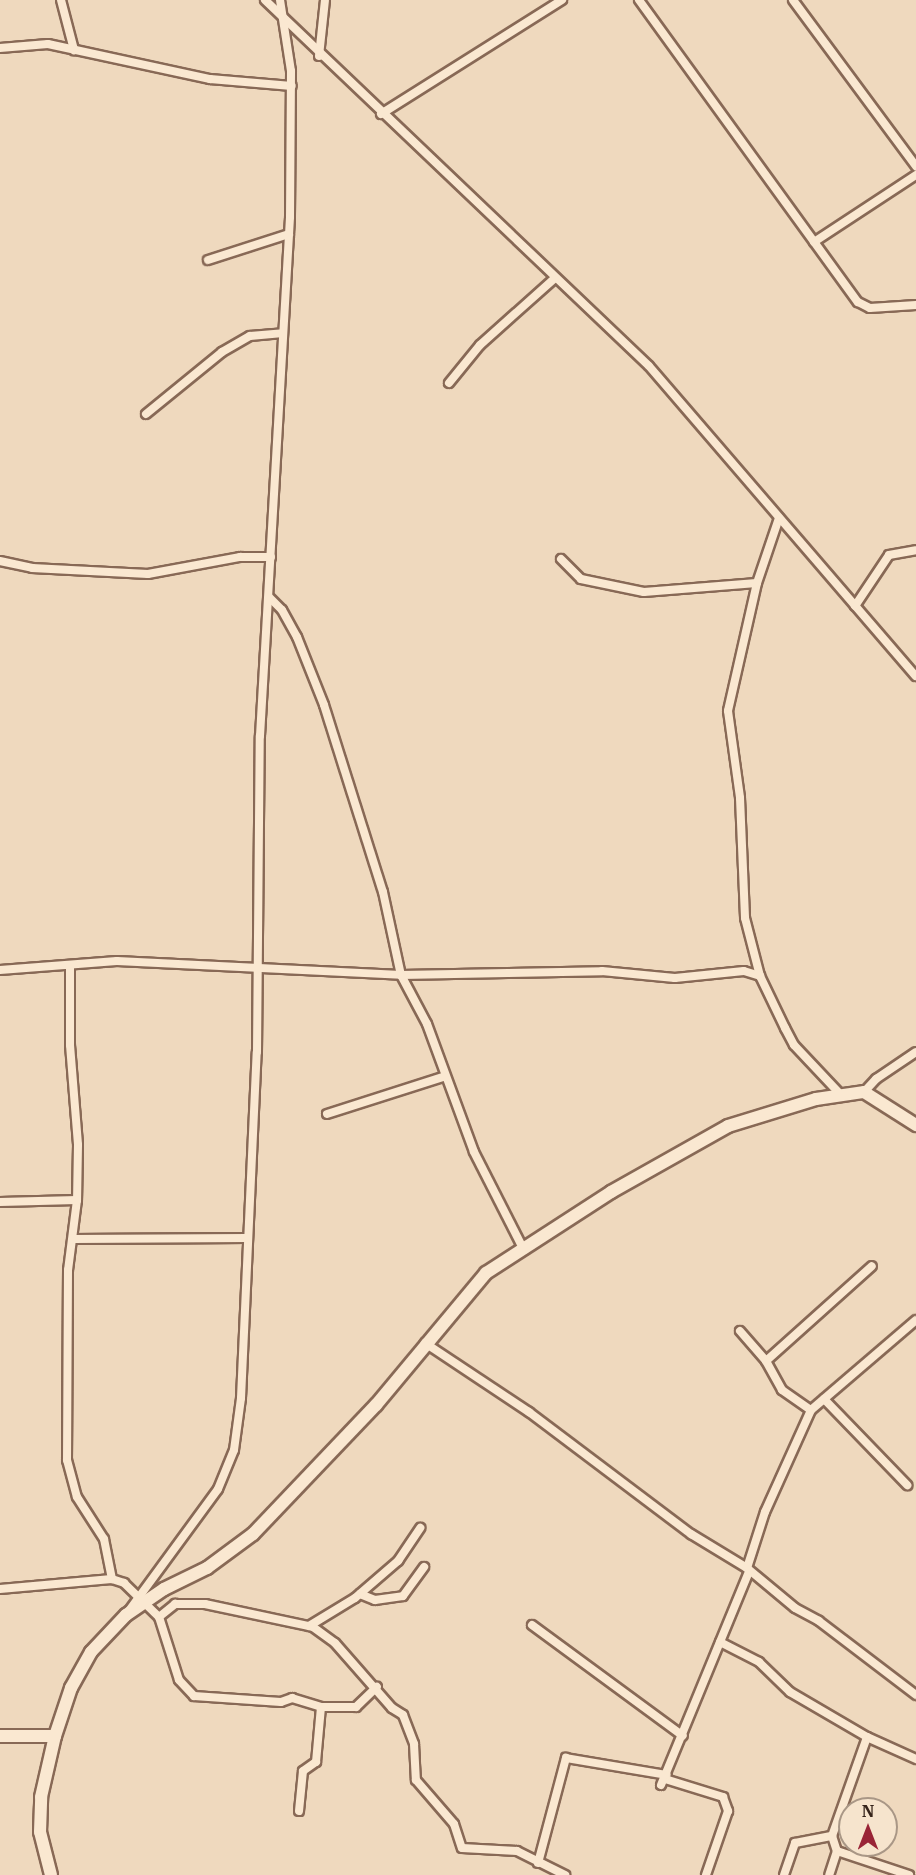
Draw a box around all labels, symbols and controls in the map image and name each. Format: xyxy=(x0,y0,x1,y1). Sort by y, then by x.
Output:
north arrow xyxy=(838,1797,898,1857)
text: N xyxy=(862,1801,874,1821)

